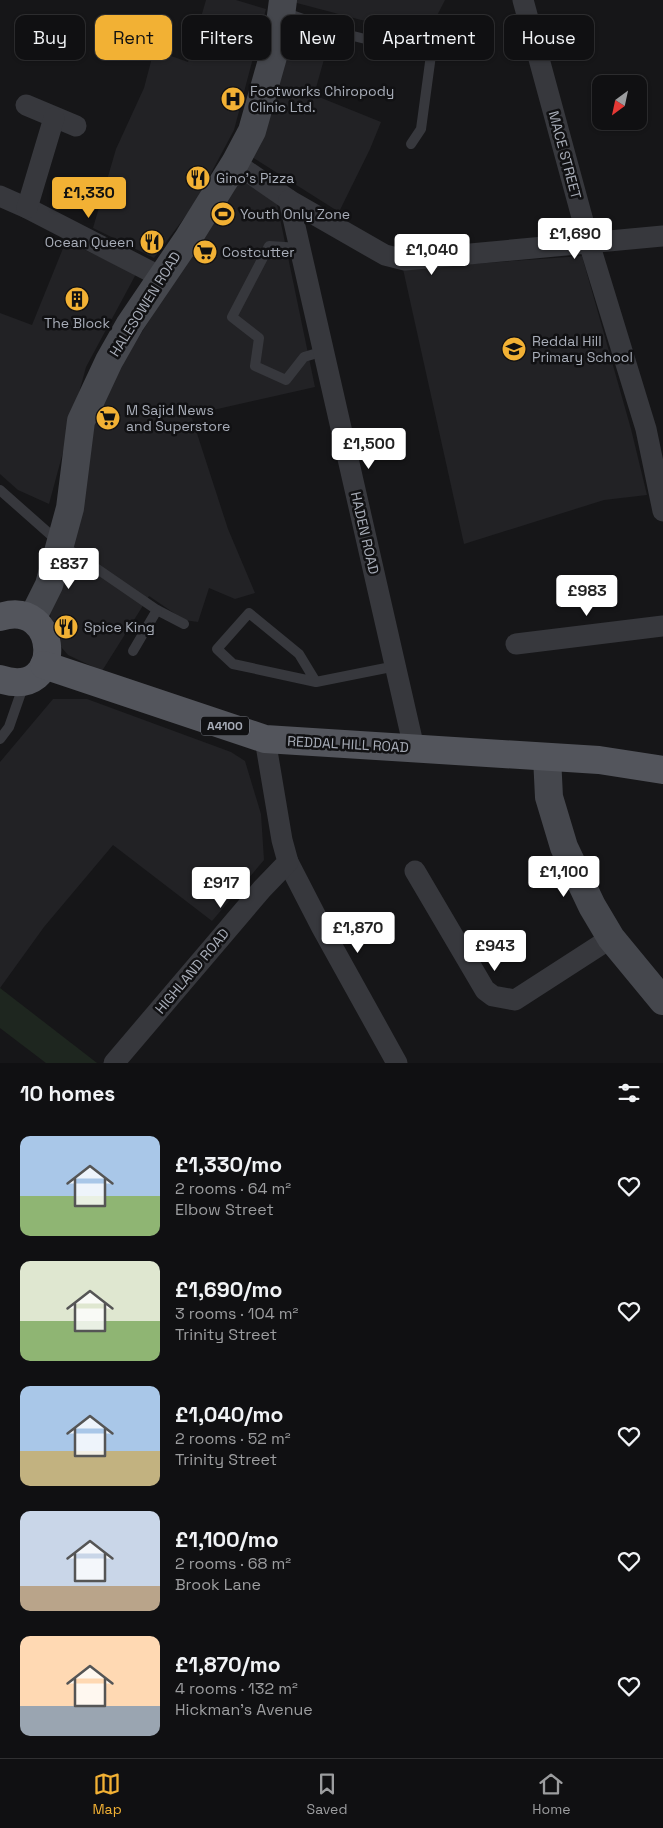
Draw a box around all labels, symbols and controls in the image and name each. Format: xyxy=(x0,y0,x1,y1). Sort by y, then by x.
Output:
chip: Buy xyxy=(15,15,85,60)
chip: Rent xyxy=(95,15,172,60)
chip: Filters xyxy=(182,15,271,60)
chip: New xyxy=(281,15,354,60)
chip: Apartment xyxy=(364,15,494,60)
chip: House xyxy=(504,15,594,60)
north arrow xyxy=(592,75,648,130)
map controls xyxy=(592,75,647,130)
place label: Footworks Chiropody Clinic Ltd. xyxy=(250,82,394,116)
hospital icon: Footworks Chiropody Clinic Ltd. xyxy=(220,86,246,112)
street label: MACE STREET xyxy=(545,109,585,201)
restaurant icon: Gino's Pizza xyxy=(185,165,211,191)
place label: Gino's Pizza xyxy=(216,169,294,187)
pin: £1,330 xyxy=(48,176,130,219)
text: £1,330 xyxy=(63,182,115,203)
sports icon: Youth Only Zone xyxy=(210,201,236,227)
place label: Youth Only Zone xyxy=(240,205,350,223)
pin: £1,690 xyxy=(534,218,616,260)
text: £1,690 xyxy=(549,223,601,244)
restaurant icon: Ocean Queen xyxy=(139,229,165,255)
place label: Ocean Queen xyxy=(45,233,134,251)
pin: £1,040 xyxy=(391,234,473,276)
supermarket icon: Costcutter xyxy=(192,239,218,265)
text: £1,040 xyxy=(406,239,458,260)
place label: Costcutter xyxy=(222,243,295,261)
street label: HALESOWEN ROAD xyxy=(105,248,185,360)
building icon: The Block xyxy=(64,286,90,312)
place label: The Block xyxy=(44,314,110,332)
place label: Reddal Hill Primary School xyxy=(532,332,633,366)
school or university icon: Reddal Hill Primary School xyxy=(501,336,527,362)
place label: M Sajid News and Superstore xyxy=(126,401,230,435)
supermarket icon: M Sajid News and Superstore xyxy=(95,405,121,431)
pin: £1,500 xyxy=(328,428,410,470)
text: £1,500 xyxy=(343,433,395,454)
street label: HADEN ROAD xyxy=(347,490,383,576)
pin: £837 xyxy=(39,548,99,590)
text: £837 xyxy=(50,553,88,574)
pin: £983 xyxy=(557,574,617,617)
text: £983 xyxy=(567,580,607,601)
restaurant icon: Spice King xyxy=(53,614,79,640)
place label: Spice King xyxy=(84,618,155,636)
road number: A4100 xyxy=(201,716,249,736)
street label: REDDAL HILL ROAD xyxy=(287,732,409,756)
pin: £1,100 xyxy=(523,856,605,898)
text: £1,100 xyxy=(539,861,589,882)
pin: £917 xyxy=(191,866,251,909)
text: £917 xyxy=(203,872,239,893)
pin: £1,870 xyxy=(317,912,399,954)
text: £1,870 xyxy=(333,917,383,938)
street label: HIGHLAND ROAD xyxy=(151,925,233,1017)
pin: £943 xyxy=(465,930,525,972)
text: £943 xyxy=(475,935,515,956)
icon: filters xyxy=(615,1079,643,1107)
text: 10 homes xyxy=(20,1080,115,1107)
text: £1,330/mo xyxy=(175,1151,282,1178)
icon: home xyxy=(60,1156,120,1216)
icon: heart xyxy=(615,1172,643,1200)
text: 2 rooms · 64 m² xyxy=(175,1178,291,1199)
text: Elbow Street xyxy=(175,1199,274,1220)
text: £1,690/mo xyxy=(175,1276,282,1303)
icon: home xyxy=(60,1281,120,1341)
icon: heart xyxy=(615,1297,643,1325)
text: 3 rooms · 104 m² xyxy=(175,1303,298,1324)
text: Trinity Street xyxy=(175,1324,277,1345)
text: £1,040/mo xyxy=(175,1401,283,1428)
icon: home xyxy=(60,1406,120,1466)
icon: heart xyxy=(615,1422,643,1450)
text: 2 rooms · 52 m² xyxy=(175,1428,291,1449)
text: Trinity Street xyxy=(175,1449,277,1470)
text: £1,100/mo xyxy=(175,1526,279,1553)
icon: home xyxy=(60,1531,120,1591)
icon: heart xyxy=(615,1547,643,1575)
text: 2 rooms · 68 m² xyxy=(175,1553,291,1574)
text: Brook Lane xyxy=(175,1574,261,1595)
text: £1,870/mo xyxy=(175,1651,281,1678)
icon: home xyxy=(60,1656,120,1716)
icon: heart xyxy=(615,1672,643,1700)
text: 4 rooms · 132 m² xyxy=(175,1678,298,1699)
text: Hickman's Avenue xyxy=(175,1699,313,1720)
tab: Map xyxy=(92,1770,122,1818)
tab: Saved xyxy=(307,1770,347,1818)
tab: Home xyxy=(532,1770,571,1818)

